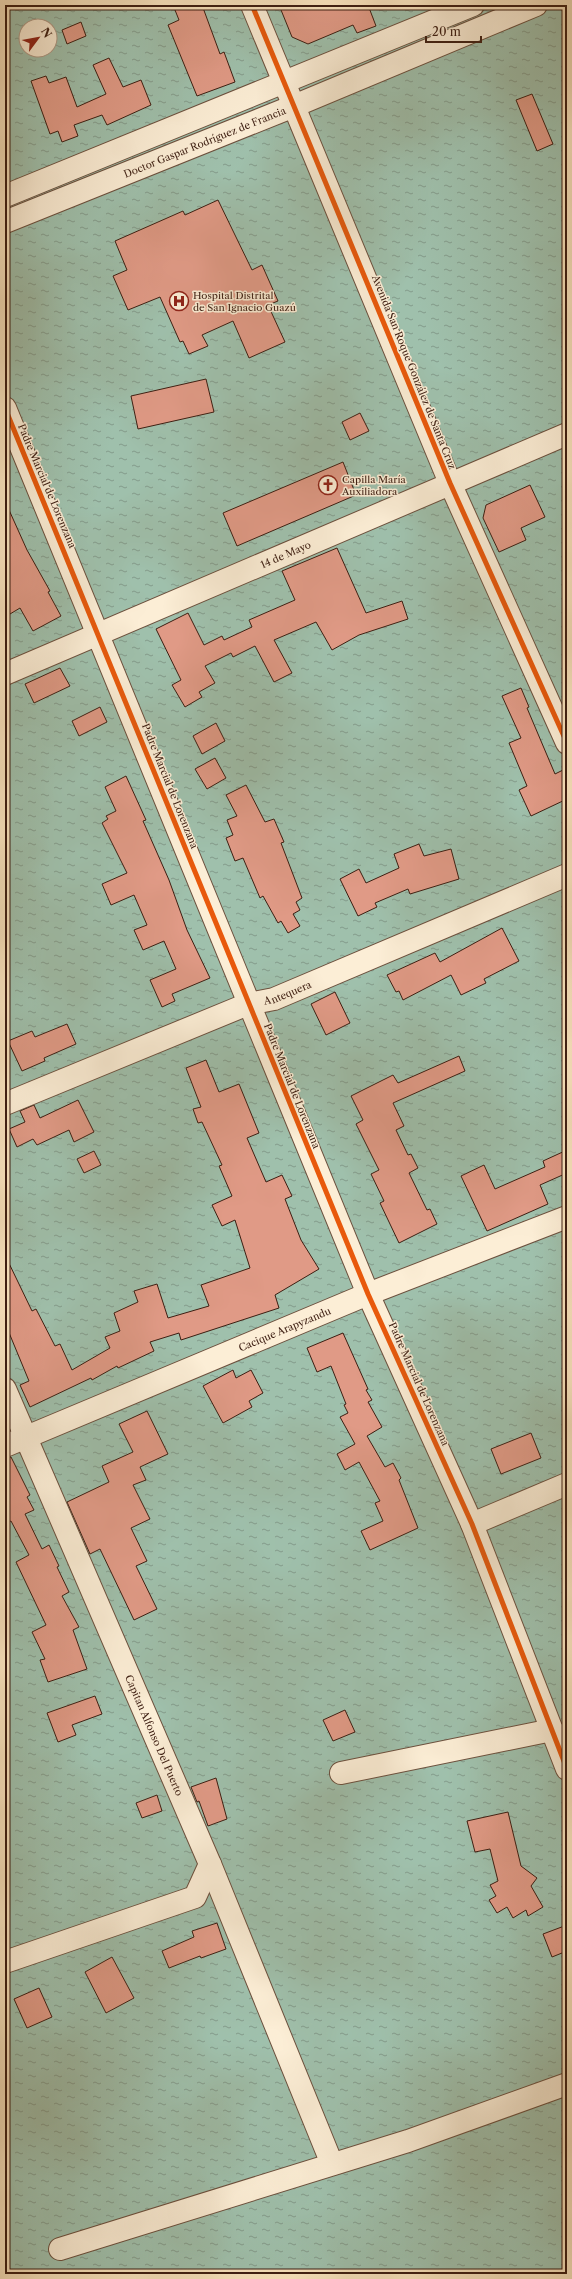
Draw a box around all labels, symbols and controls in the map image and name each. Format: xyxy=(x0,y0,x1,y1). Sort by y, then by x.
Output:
north arrow xyxy=(18,18,58,58)
scale bar xyxy=(426,18,481,44)
text: 20 m xyxy=(432,24,461,39)
text: N xyxy=(38,25,55,41)
street label: Doctor Gaspar Rodríguez de Francia xyxy=(122,103,288,180)
street label: Avenida San Roque González de Santa Cruz xyxy=(369,272,459,471)
place label: Hospital Distrital de San Ignacio Guazú xyxy=(193,289,296,314)
hospital icon: Hospital Distrital de San Ignacio Guazú xyxy=(168,290,190,312)
street label: Padre Marcial de Lorenzana xyxy=(15,422,79,551)
place label: Capilla María Auxiliadora xyxy=(341,473,407,498)
church icon: Capilla María Auxiliadora xyxy=(317,474,339,496)
street label: 14 de Mayo xyxy=(258,538,313,571)
street label: Padre Marcial de Lorenzana xyxy=(139,722,201,851)
street label: Antequera xyxy=(262,977,314,1008)
street label: Padre Marcial de Lorenzana xyxy=(261,1022,323,1151)
street label: Cacique Arapyzandu xyxy=(236,1304,333,1354)
street label: Padre Marcial de Lorenzana xyxy=(386,1320,452,1448)
street label: Capitan Alfonso Del Puerto xyxy=(123,1673,186,1798)

